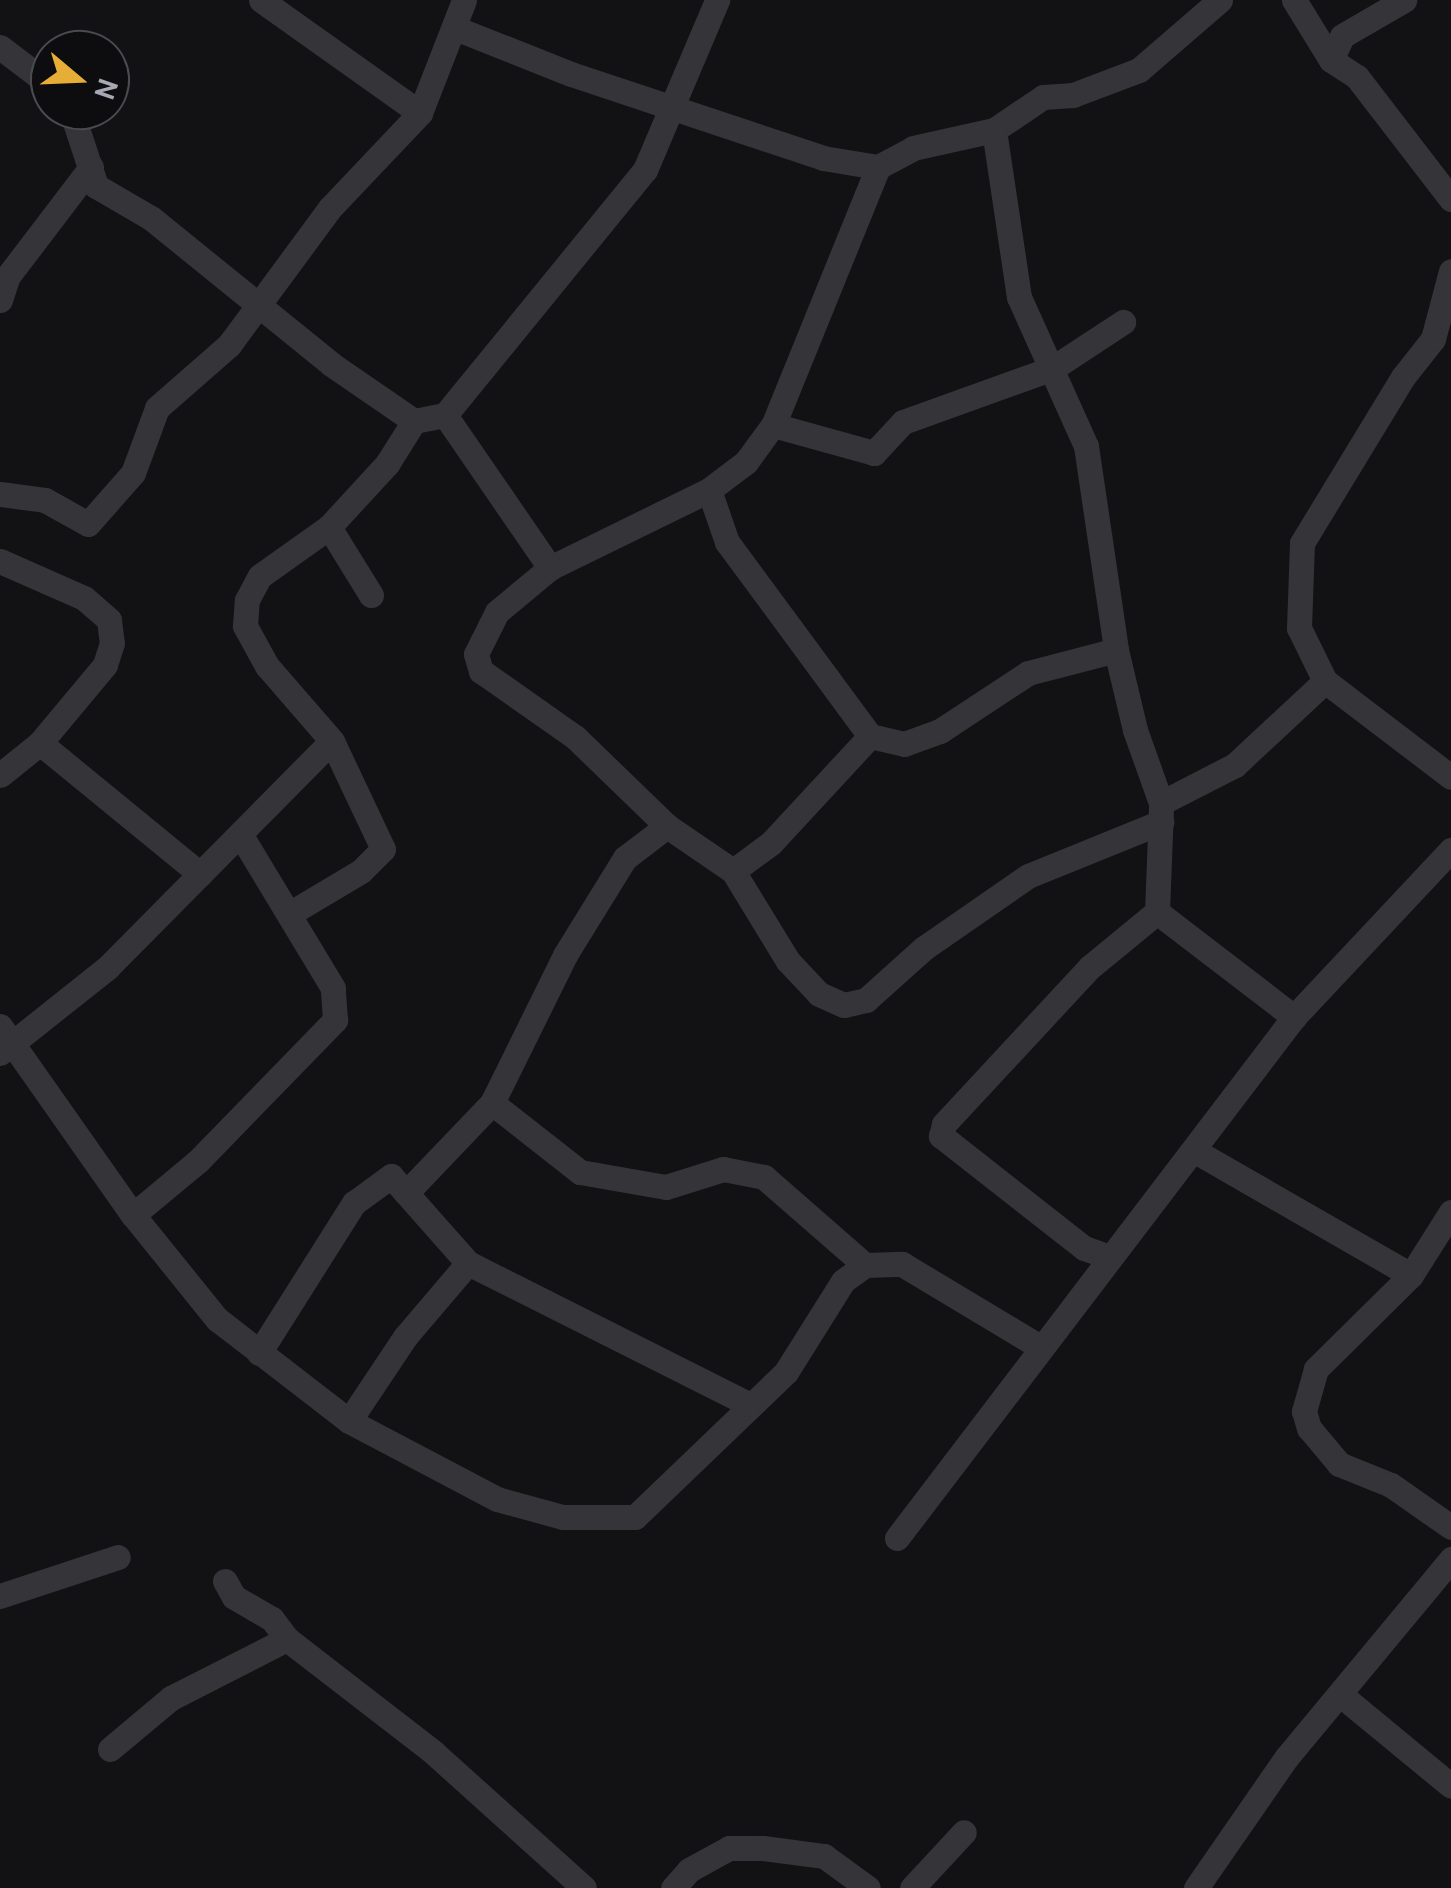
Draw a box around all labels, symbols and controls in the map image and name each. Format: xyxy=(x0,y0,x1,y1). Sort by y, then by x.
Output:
north arrow xyxy=(30,30,130,130)
text: N xyxy=(87,74,126,104)

